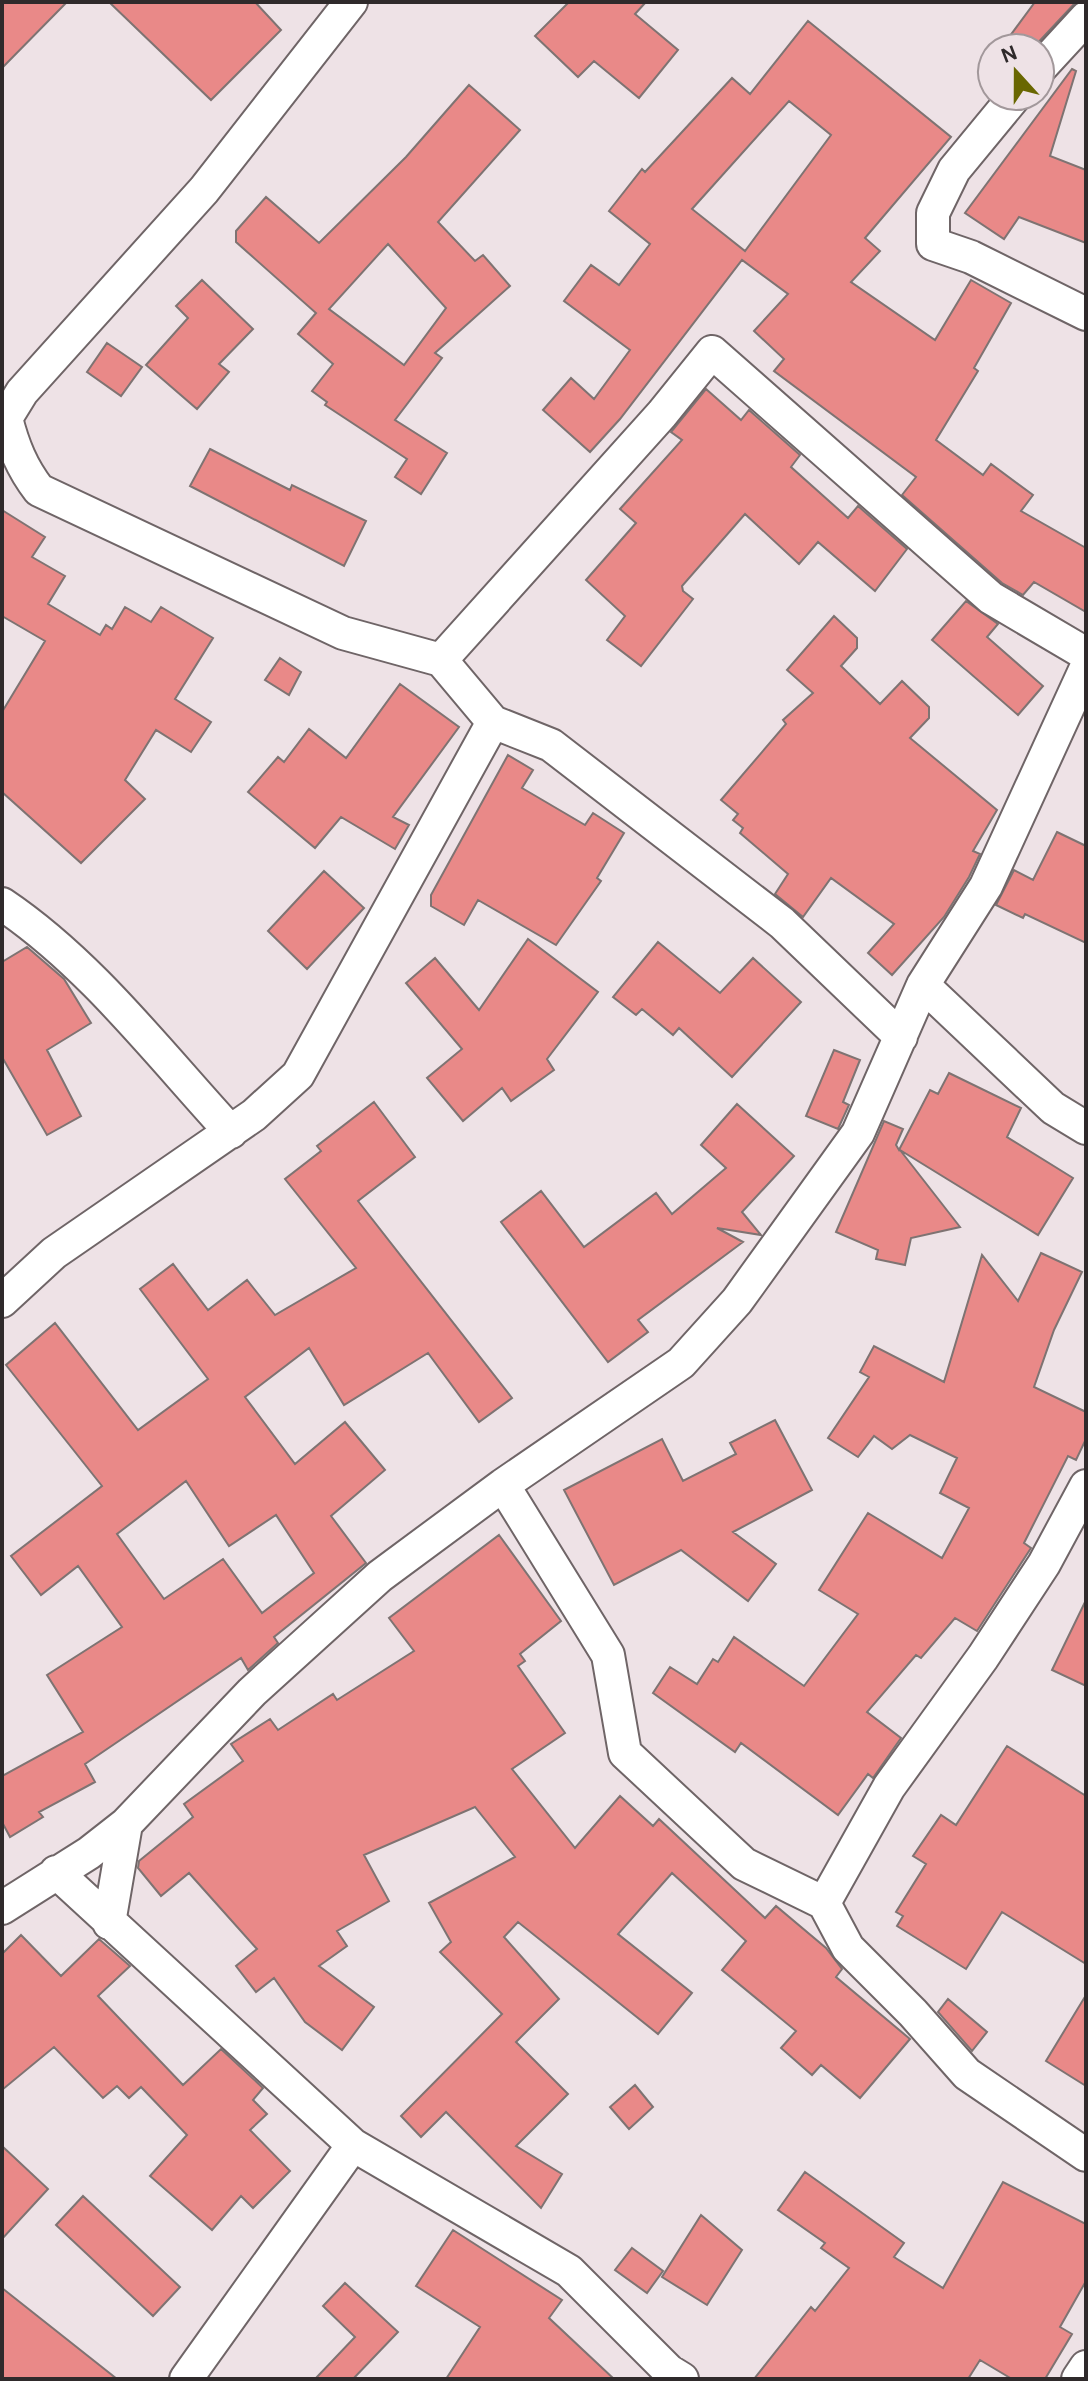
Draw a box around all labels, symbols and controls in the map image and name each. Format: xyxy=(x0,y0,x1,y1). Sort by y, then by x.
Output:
north arrow xyxy=(976,32,1056,112)
text: N xyxy=(997,39,1021,69)

